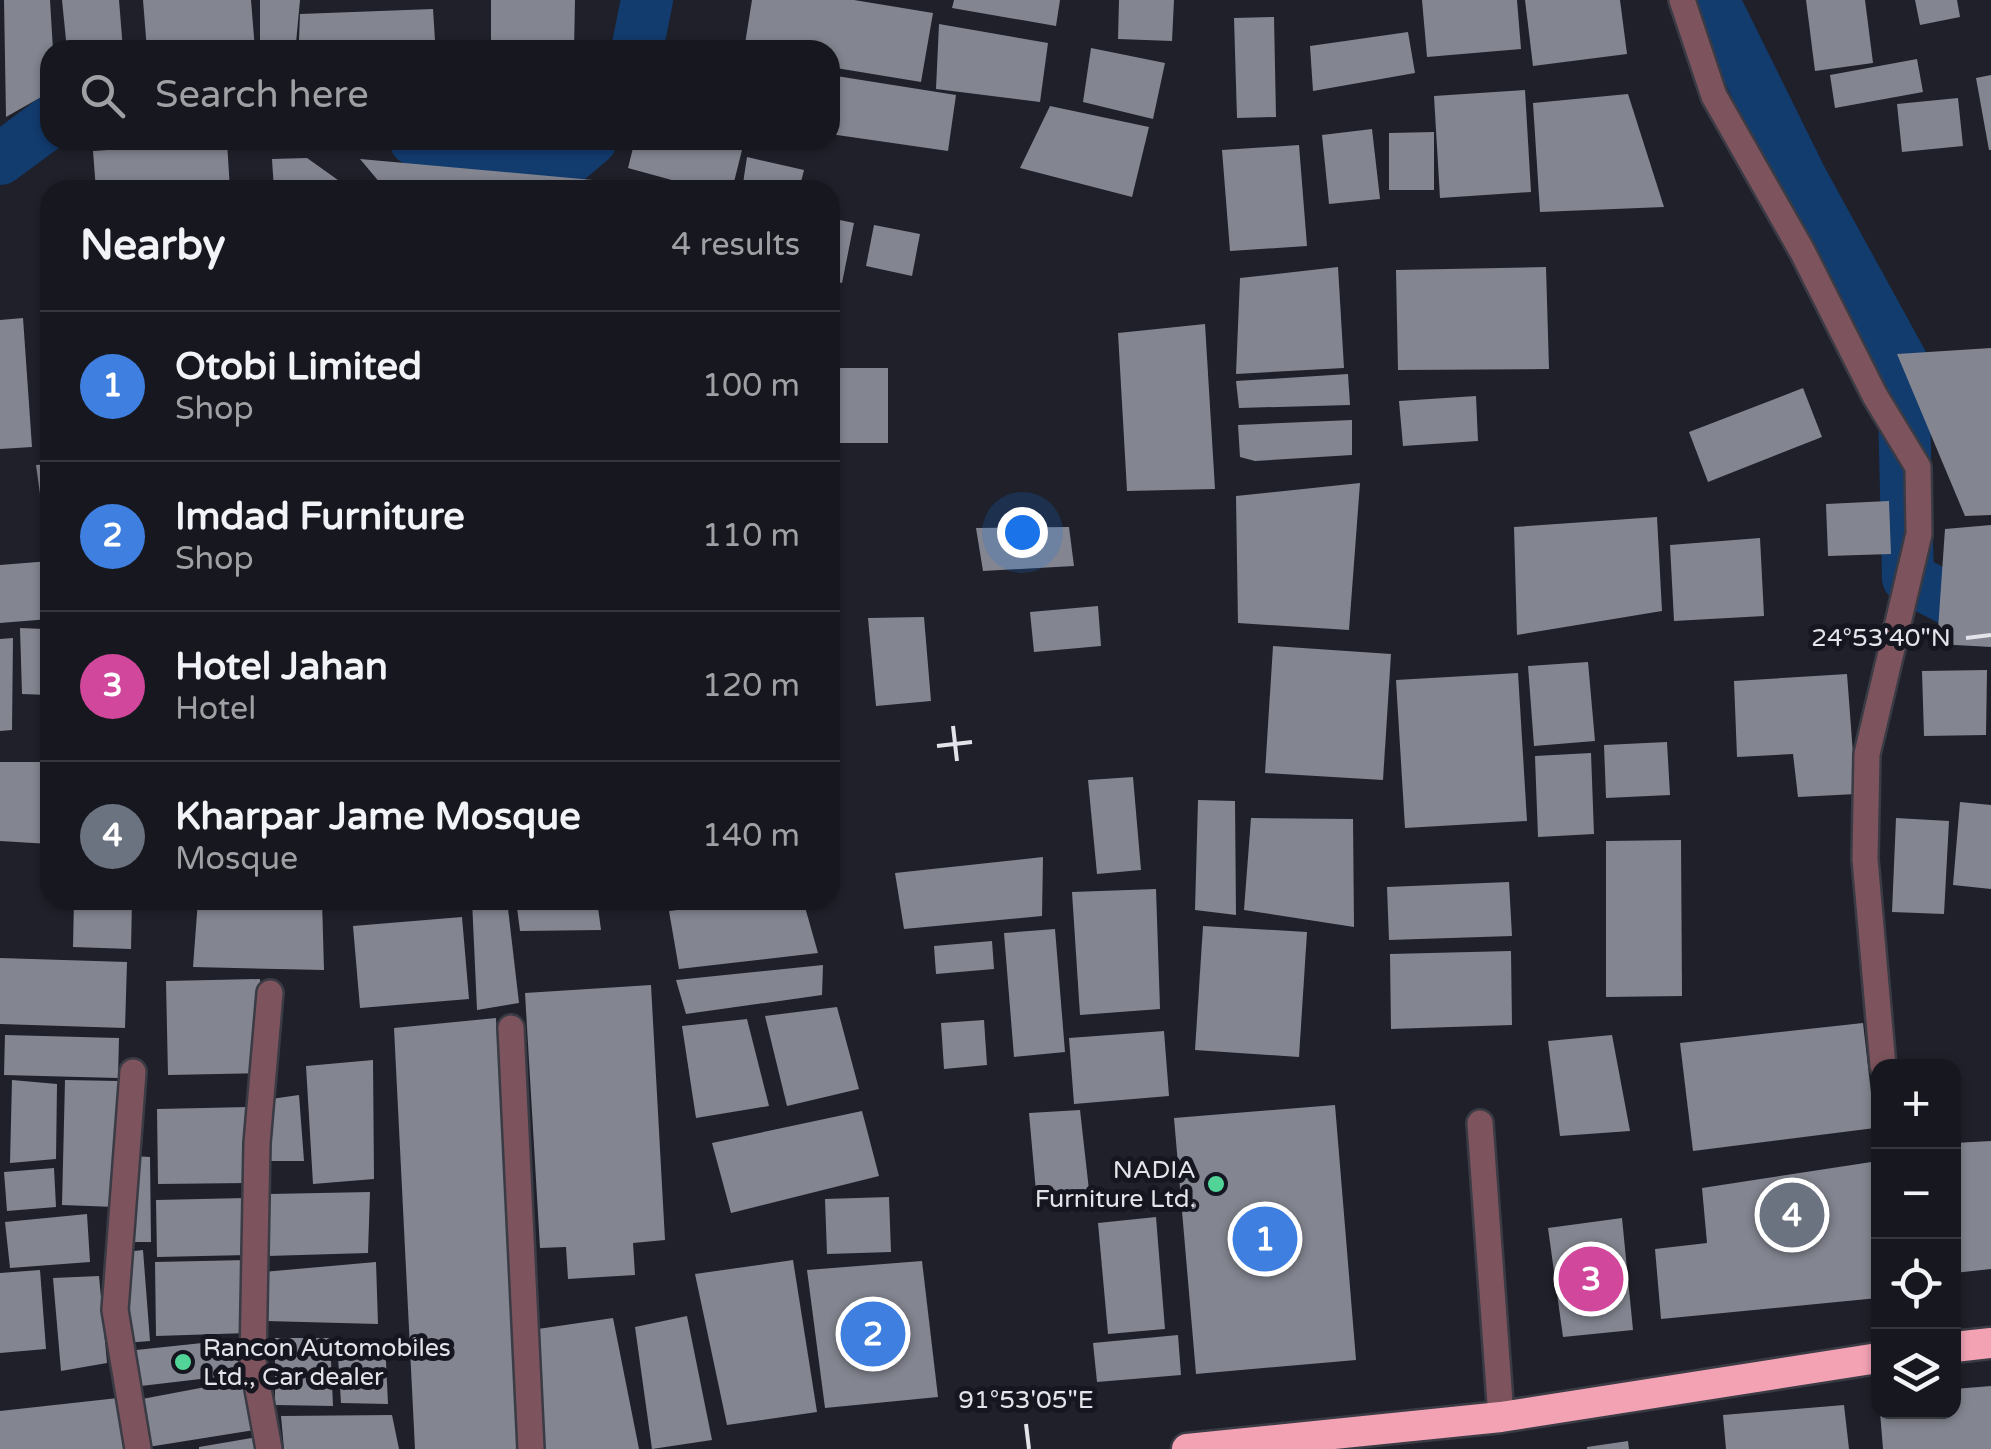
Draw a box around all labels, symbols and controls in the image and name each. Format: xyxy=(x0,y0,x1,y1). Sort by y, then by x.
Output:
search box xyxy=(40,40,840,150)
icon: search xyxy=(75,68,130,123)
text: Search here xyxy=(155,72,369,118)
text: Nearby xyxy=(80,220,225,271)
text: 4 results xyxy=(671,226,800,264)
text: Otobi Limited xyxy=(175,344,422,390)
text: 1 xyxy=(102,367,123,405)
text: 100 m xyxy=(702,367,800,405)
text: Shop xyxy=(175,390,254,428)
text: Imdad Furniture xyxy=(175,494,465,540)
your location xyxy=(997,507,1048,558)
text: 2 xyxy=(102,517,123,555)
text: 110 m xyxy=(702,517,800,555)
text: Shop xyxy=(175,540,254,578)
text: 24°53'40"N xyxy=(1811,623,1951,653)
text: Hotel Jahan xyxy=(175,644,388,690)
text: 3 xyxy=(102,667,123,705)
text: 120 m xyxy=(702,667,800,705)
text: Hotel xyxy=(175,690,256,728)
text: Kharpar Jame Mosque xyxy=(175,794,581,840)
text: 4 xyxy=(102,817,123,855)
text: 140 m xyxy=(702,817,800,855)
text: Mosque xyxy=(175,840,298,878)
map controls xyxy=(1871,1059,1961,1419)
button: + xyxy=(1871,1059,1961,1149)
button: − xyxy=(1871,1149,1961,1239)
place label: NADIA Furniture Ltd. xyxy=(1035,1155,1196,1214)
marker: NADIA Furniture Ltd. xyxy=(1205,1173,1227,1195)
pin: 4 xyxy=(1760,1178,1824,1252)
pin: 1 xyxy=(1232,1202,1298,1276)
button: locate xyxy=(1871,1239,1961,1329)
pin: 3 xyxy=(1558,1242,1624,1316)
pin: 2 xyxy=(840,1296,906,1372)
button: layers xyxy=(1871,1329,1961,1419)
place label: Rancon Automobiles Ltd., Car dealer xyxy=(203,1333,451,1392)
marker: Rancon Automobiles Ltd., Car dealer xyxy=(172,1351,194,1373)
text: 91°53'05"E xyxy=(958,1385,1094,1415)

